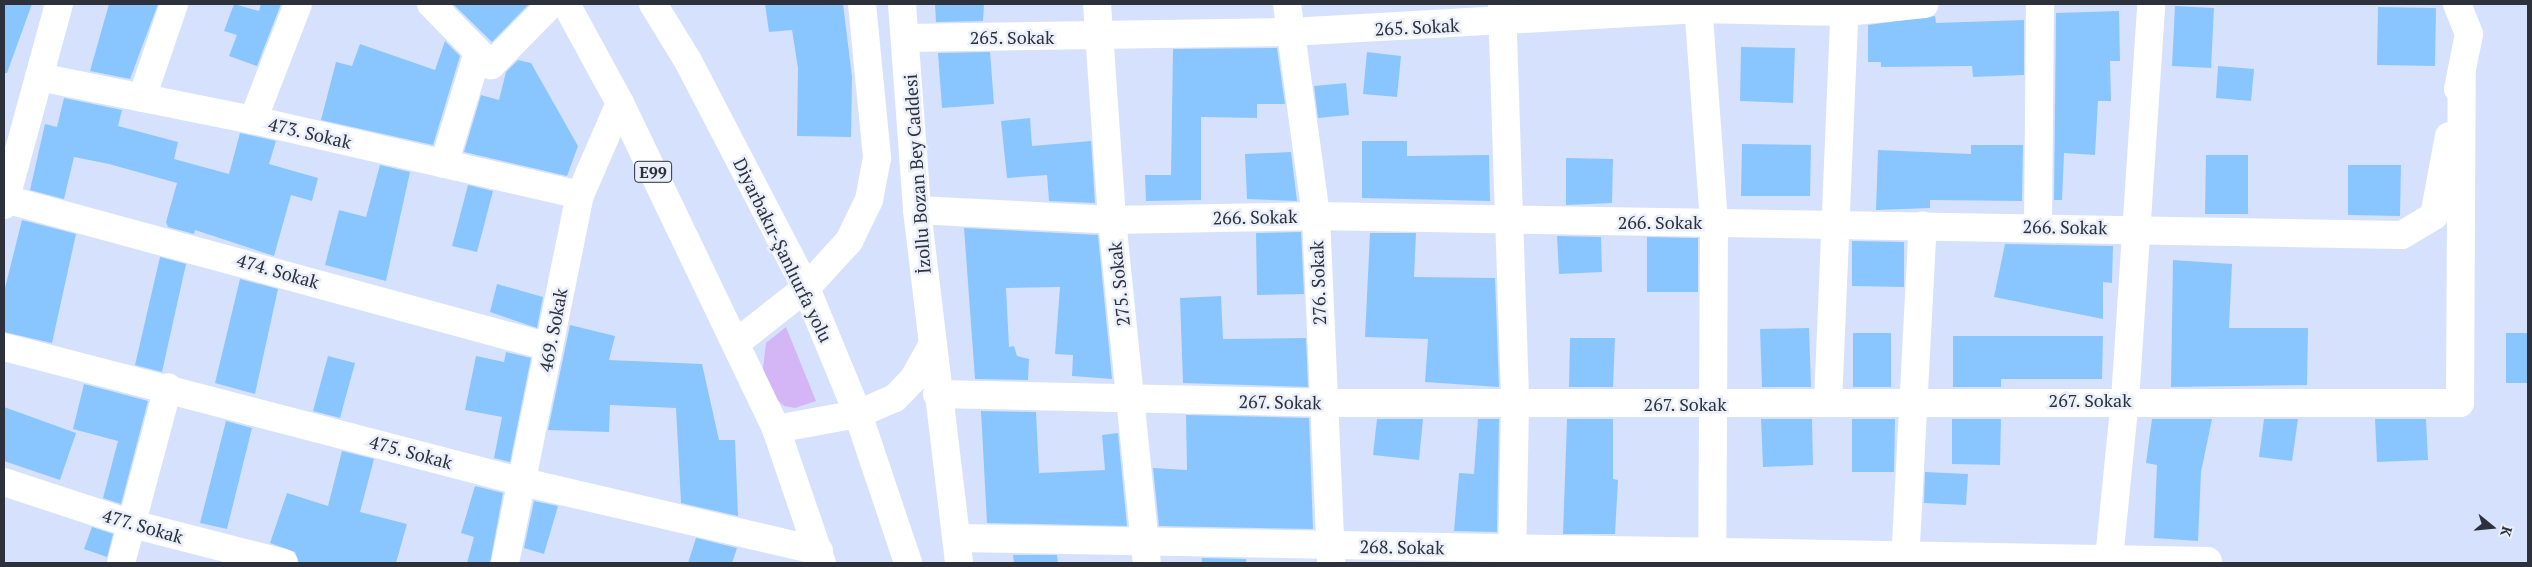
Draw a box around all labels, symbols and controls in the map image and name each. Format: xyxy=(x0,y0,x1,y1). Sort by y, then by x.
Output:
street label: 265. Sokak xyxy=(1374,14,1460,40)
street label: 265. Sokak xyxy=(969,26,1055,48)
street label: İzollu Bozan Bey Caddesi xyxy=(899,73,935,275)
street label: 473. Sokak xyxy=(266,113,354,153)
street label: Diyarbakır-Şanlıurfa yolu xyxy=(729,154,837,346)
road number: E99 xyxy=(633,158,673,186)
street label: 266. Sokak xyxy=(1212,205,1298,229)
street label: 266. Sokak xyxy=(1617,211,1703,233)
street label: 266. Sokak xyxy=(2022,215,2108,239)
street label: 275. Sokak xyxy=(1104,240,1134,328)
street label: 276. Sokak xyxy=(1306,240,1330,326)
street label: 474. Sokak xyxy=(234,249,322,293)
street label: 469. Sokak xyxy=(534,286,572,374)
street label: 267. Sokak xyxy=(2048,389,2132,411)
street label: 267. Sokak xyxy=(1238,390,1322,414)
street label: 267. Sokak xyxy=(1643,393,1727,415)
street label: 475. Sokak xyxy=(367,431,455,473)
north arrow xyxy=(2467,502,2517,552)
street label: 477. Sokak xyxy=(100,504,186,548)
text: K xyxy=(2496,524,2517,539)
street label: 268. Sokak xyxy=(1359,535,1445,559)

